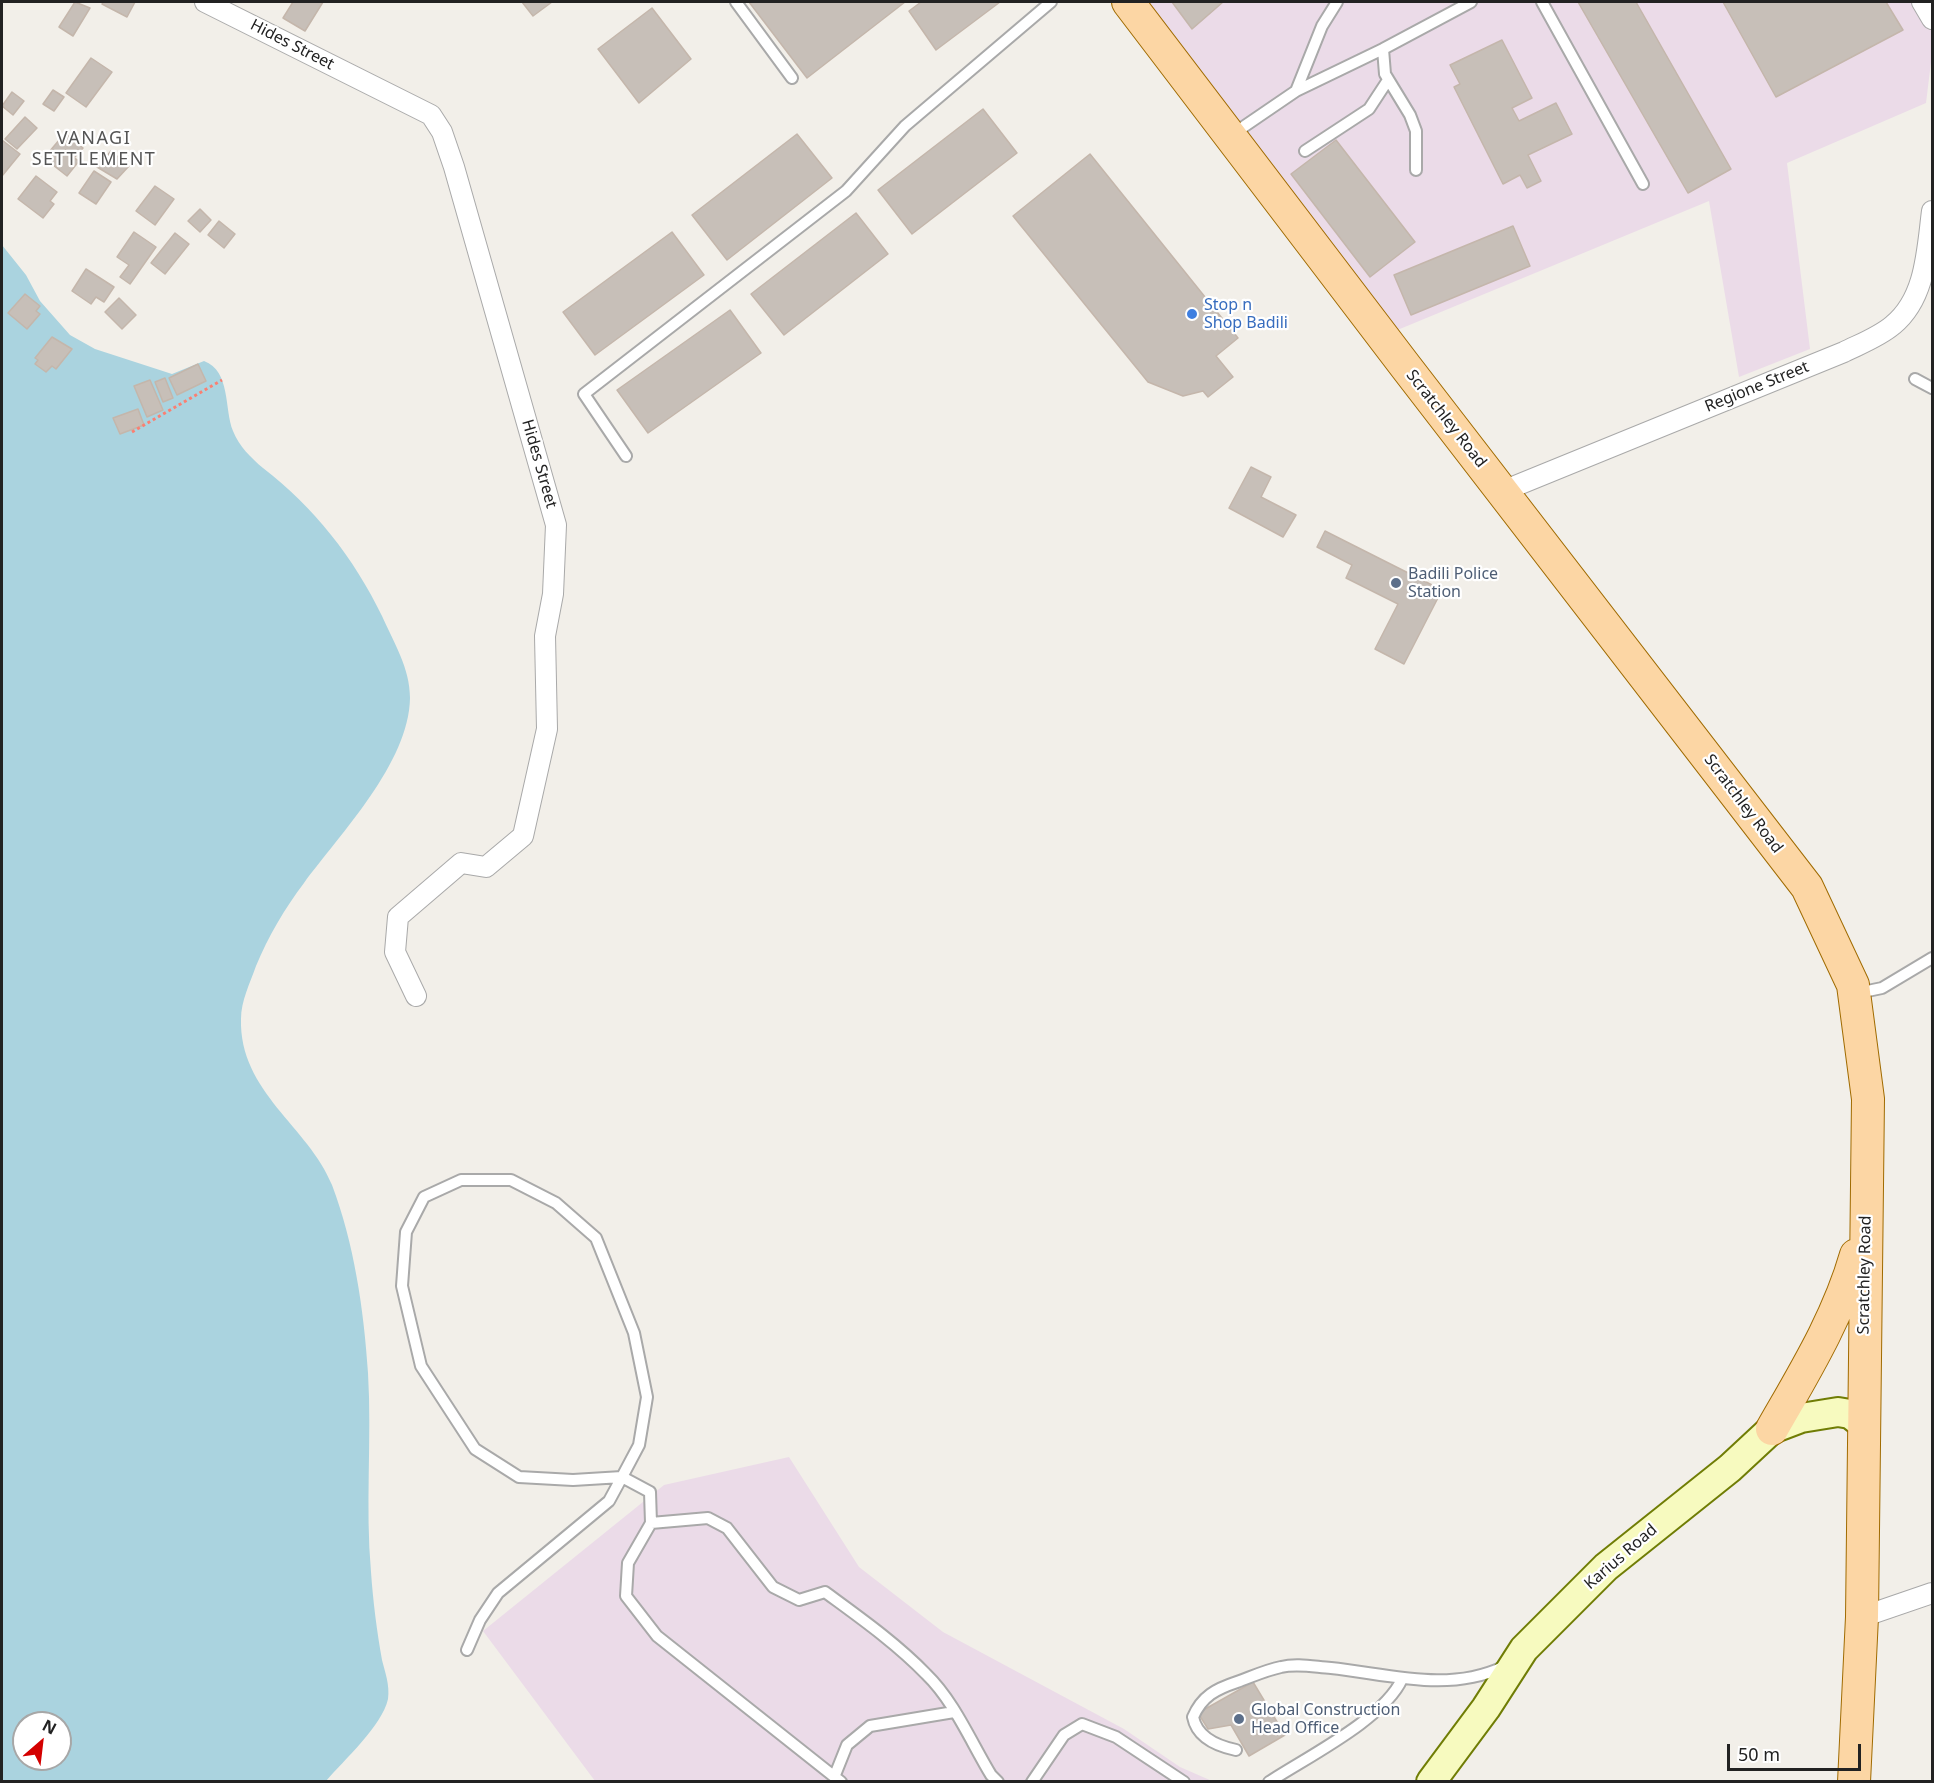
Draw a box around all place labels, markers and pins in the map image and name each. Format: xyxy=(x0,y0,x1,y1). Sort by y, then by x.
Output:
place label: Stop n Shop Badili xyxy=(1204,295,1288,333)
marker: Stop n Shop Badili xyxy=(1185,307,1199,321)
place label: Badili Police Station xyxy=(1408,564,1498,602)
marker: Badili Police Station xyxy=(1389,576,1403,590)
place label: Global Construction Head Office xyxy=(1251,1700,1400,1738)
marker: Global Construction Head Office xyxy=(1232,1712,1246,1726)

